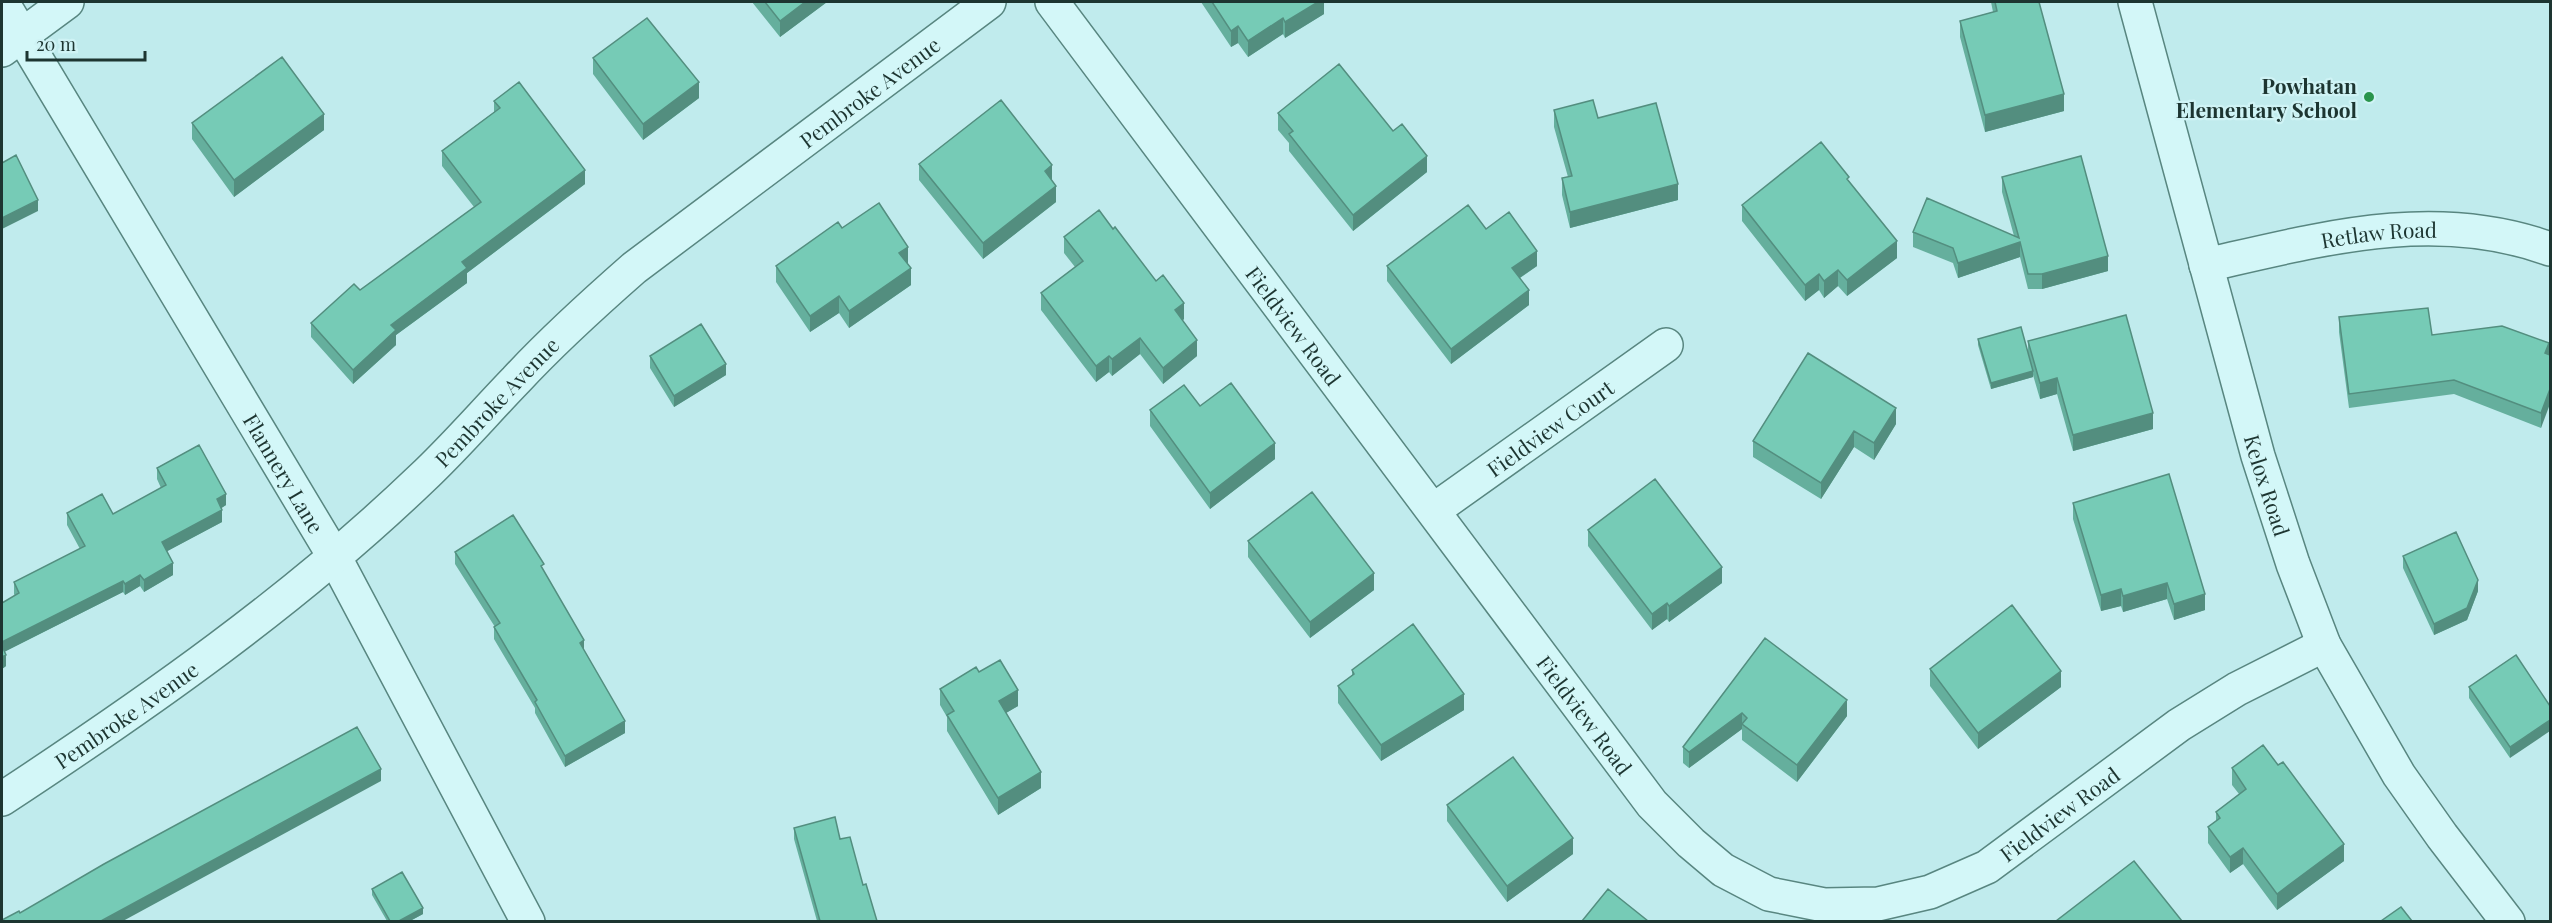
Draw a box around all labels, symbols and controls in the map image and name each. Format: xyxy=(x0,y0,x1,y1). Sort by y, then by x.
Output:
scale bar xyxy=(27,24,146,62)
street label: Pembroke Avenue xyxy=(793,30,945,154)
text: 20 m xyxy=(36,32,76,56)
place label: Powhatan Elementary School xyxy=(2176,71,2357,123)
marker: Powhatan Elementary School xyxy=(2362,90,2376,104)
street label: Retlaw Road xyxy=(2319,215,2437,254)
street label: Fieldview Road xyxy=(1240,260,1348,391)
street label: Pembroke Avenue xyxy=(428,330,564,472)
street label: Fieldview Court xyxy=(1481,373,1619,482)
street label: Flannery Lane xyxy=(238,408,331,538)
street label: Kelox Road xyxy=(2239,431,2297,539)
street label: Fieldview Road xyxy=(1531,649,1639,780)
street label: Pembroke Avenue xyxy=(49,655,203,774)
street label: Fieldview Road xyxy=(1994,760,2125,867)

